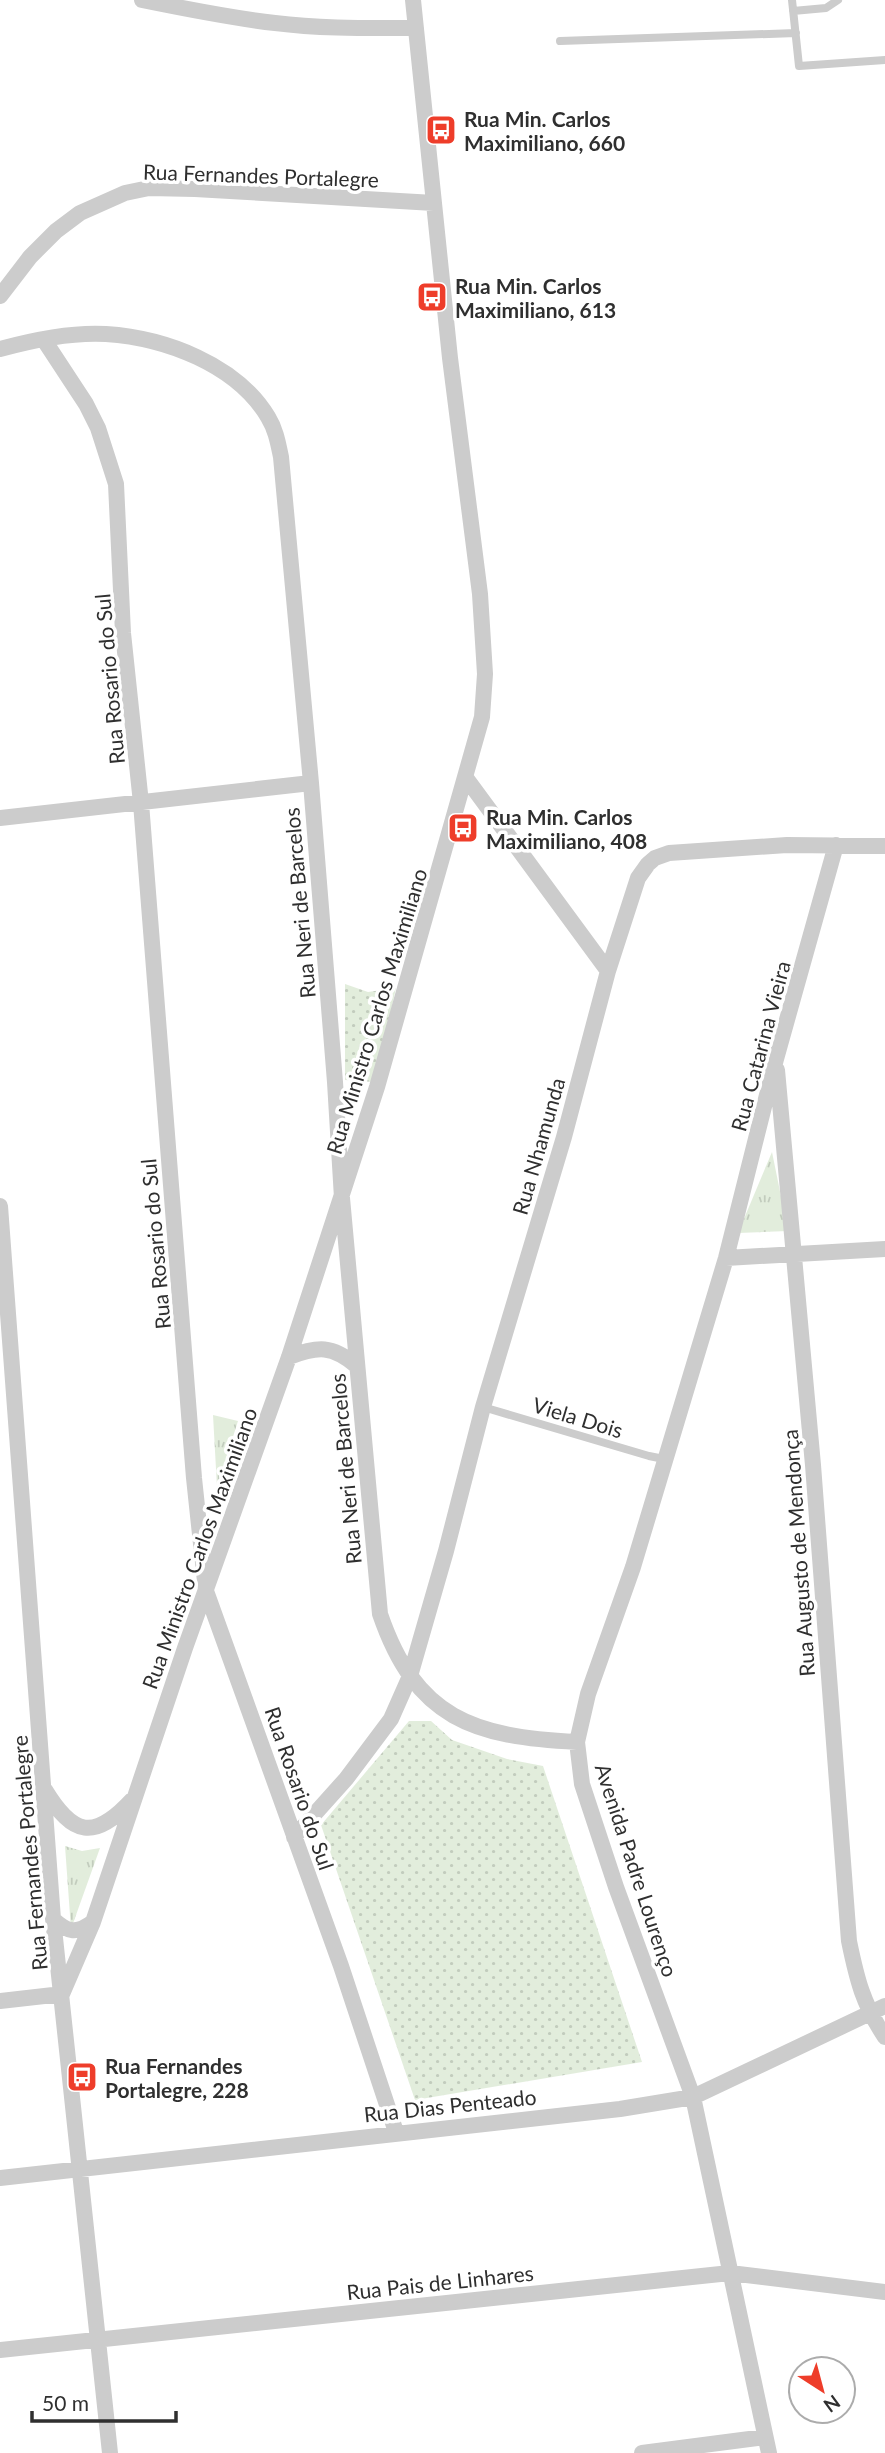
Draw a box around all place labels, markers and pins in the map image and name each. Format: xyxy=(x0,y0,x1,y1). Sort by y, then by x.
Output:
place label: Rua Min. Carlos Maximiliano, 660 xyxy=(464,106,625,155)
bus stop icon: Rua Min. Carlos Maximiliano, 660 xyxy=(424,113,458,147)
place label: Rua Min. Carlos Maximiliano, 613 xyxy=(455,273,616,322)
bus stop icon: Rua Min. Carlos Maximiliano, 613 xyxy=(415,280,449,314)
place label: Rua Min. Carlos Maximiliano, 408 xyxy=(486,804,647,853)
bus stop icon: Rua Min. Carlos Maximiliano, 408 xyxy=(446,811,480,845)
place label: Rua Fernandes Portalegre, 228 xyxy=(105,2053,249,2102)
bus stop icon: Rua Fernandes Portalegre, 228 xyxy=(65,2060,99,2094)

